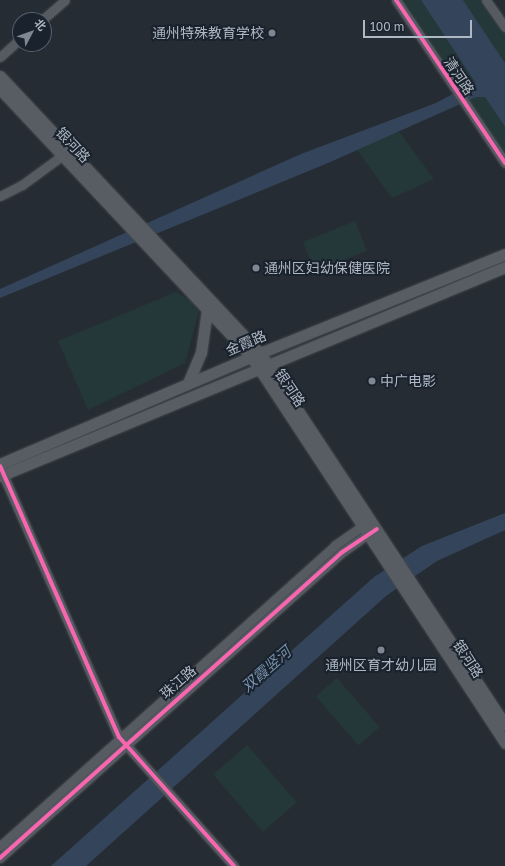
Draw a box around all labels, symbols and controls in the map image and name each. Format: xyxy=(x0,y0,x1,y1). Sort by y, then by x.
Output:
north arrow xyxy=(12,12,52,52)
scale bar xyxy=(365,12,474,38)
text: 北 xyxy=(32,16,49,33)
text: 100 m xyxy=(370,19,404,34)
place label: 通州特殊教育学校 xyxy=(152,25,264,41)
marker: 通州特殊教育学校 xyxy=(267,28,277,38)
street label: 清河路 xyxy=(440,54,478,98)
street label: 银河路 xyxy=(53,124,93,166)
place label: 通州区妇幼保健医院 xyxy=(264,260,390,276)
marker: 通州区妇幼保健医院 xyxy=(251,263,261,273)
street label: 金霞路 xyxy=(223,327,269,359)
street label: 银河路 xyxy=(271,366,309,410)
place label: 中广电影 xyxy=(380,373,436,389)
marker: 中广电影 xyxy=(367,376,377,386)
street label: 银河路 xyxy=(450,637,486,681)
water label: 双霞竖河 xyxy=(237,643,295,695)
marker: 通州区育才幼儿园 xyxy=(376,645,386,655)
place label: 通州区育才幼儿园 xyxy=(325,657,437,673)
street label: 珠江路 xyxy=(157,662,199,702)

